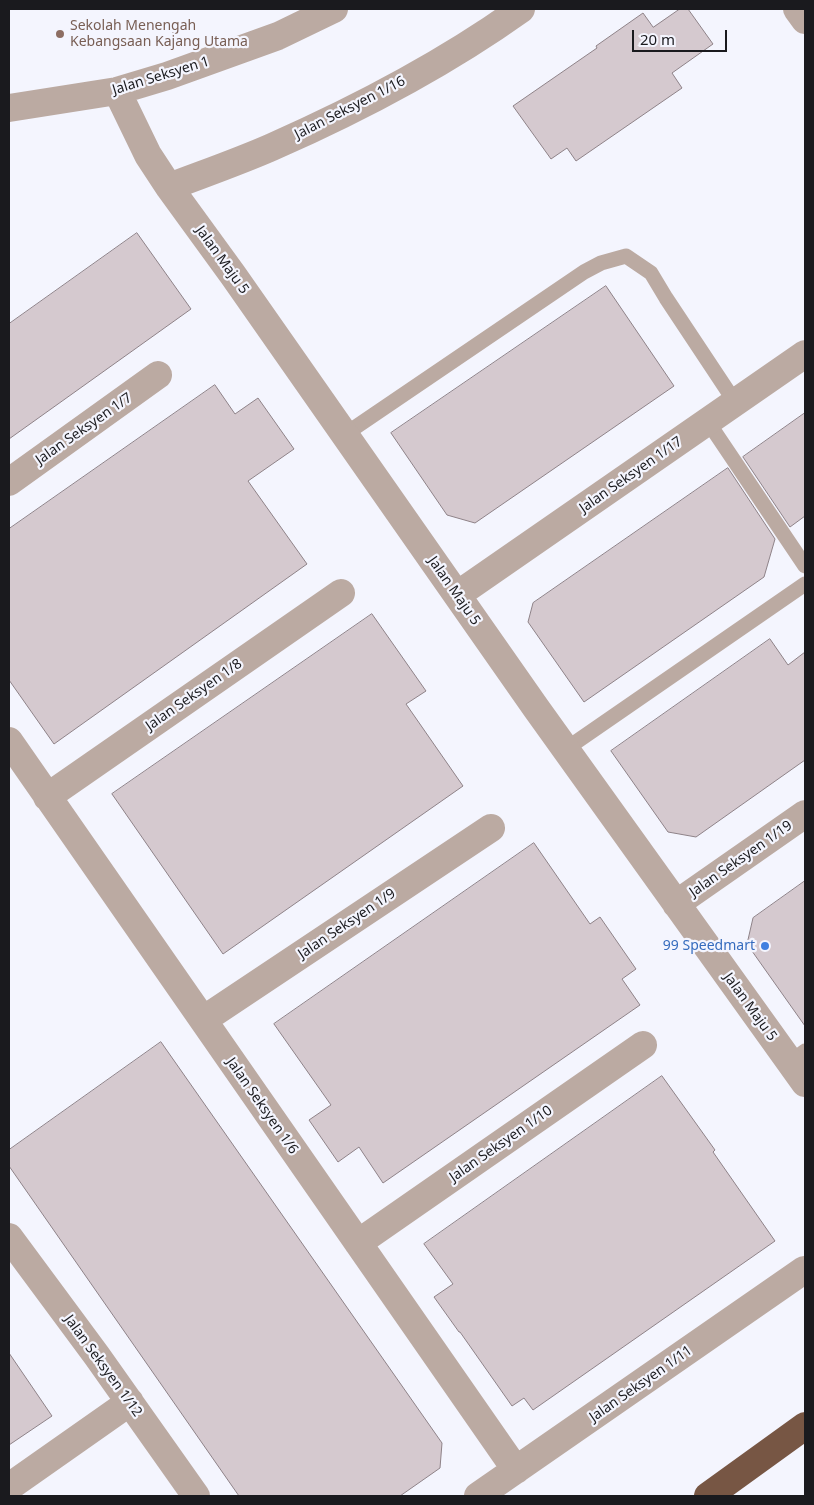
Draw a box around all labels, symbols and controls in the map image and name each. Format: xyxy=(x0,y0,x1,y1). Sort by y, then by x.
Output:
place label: Sekolah Menengah Kebangsaan Kajang Utama xyxy=(70,18,248,50)
scale bar xyxy=(634,20,729,52)
marker: Sekolah Menengah Kebangsaan Kajang Utama xyxy=(54,28,66,40)
text: 20 m xyxy=(640,29,675,49)
street label: Jalan Seksyen 1 xyxy=(110,53,212,99)
street label: Jalan Seksyen 1/16 xyxy=(292,73,408,143)
street label: Jalan Maju 5 xyxy=(192,223,252,297)
street label: Jalan Seksyen 1/7 xyxy=(33,389,135,469)
street label: Jalan Seksyen 1/17 xyxy=(576,433,686,517)
street label: Jalan Maju 5 xyxy=(424,553,484,629)
street label: Jalan Seksyen 1/8 xyxy=(143,655,245,735)
street label: Jalan Seksyen 1/19 xyxy=(686,817,796,901)
street label: Jalan Seksyen 1/9 xyxy=(295,885,399,963)
place label: 99 Speedmart xyxy=(663,938,755,954)
marker: 99 Speedmart xyxy=(759,940,771,952)
street label: Jalan Maju 5 xyxy=(720,970,780,1044)
street label: Jalan Seksyen 1/6 xyxy=(222,1055,302,1157)
street label: Jalan Seksyen 1/10 xyxy=(446,1102,556,1186)
street label: Jalan Seksyen 1/12 xyxy=(60,1312,146,1420)
street label: Jalan Seksyen 1/11 xyxy=(586,1342,696,1426)

